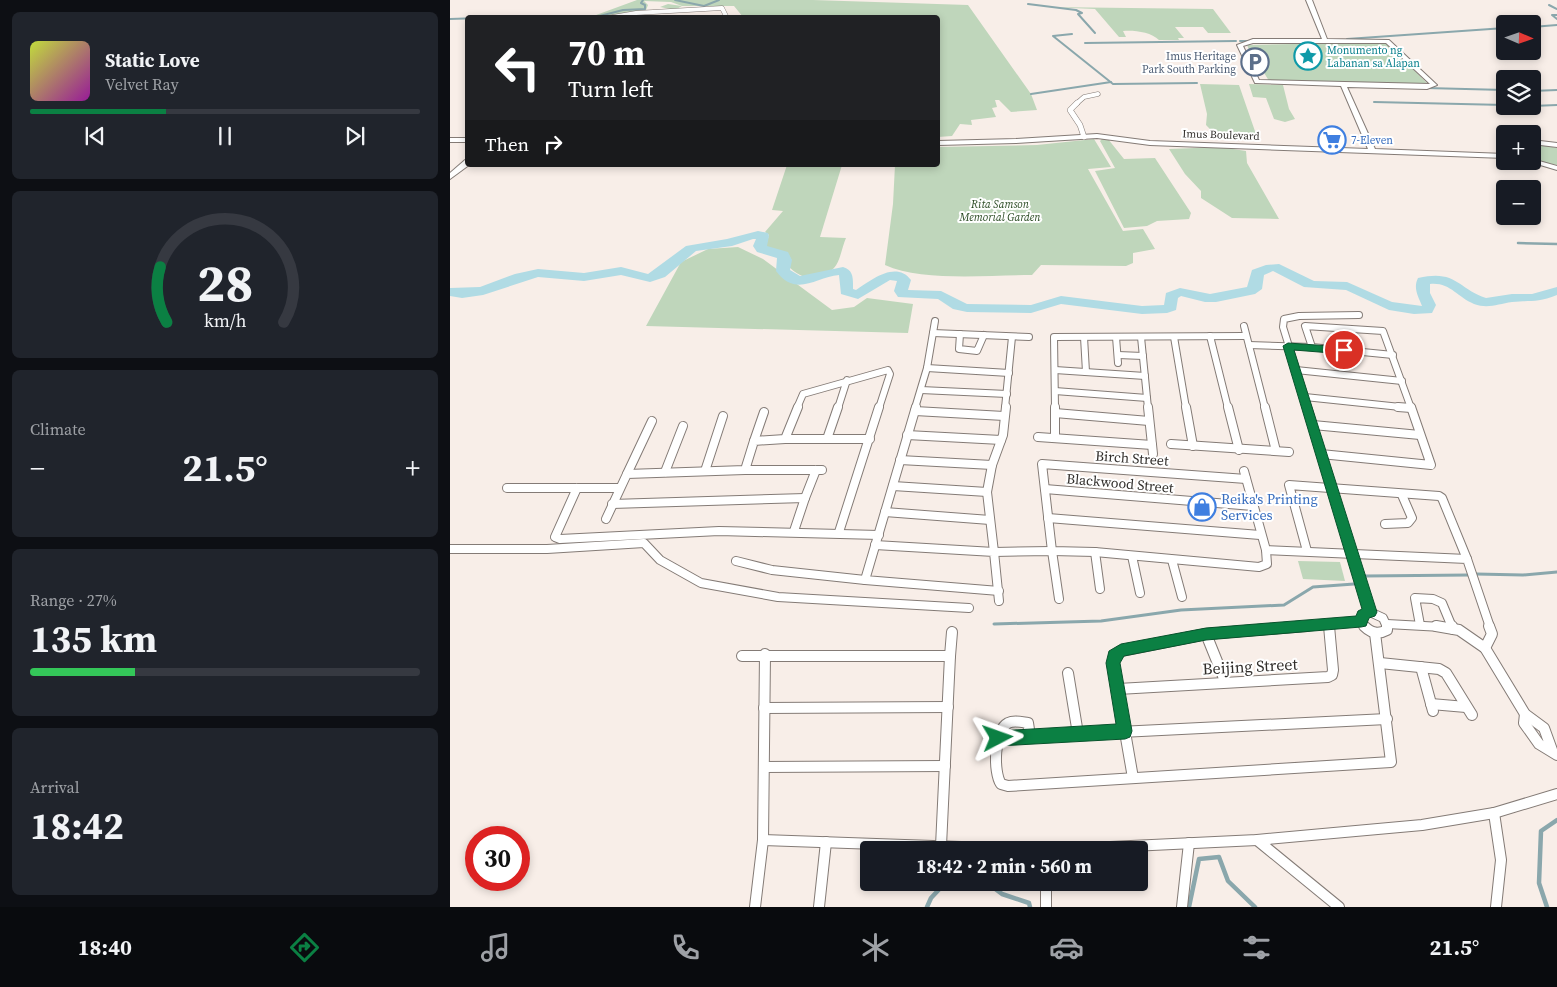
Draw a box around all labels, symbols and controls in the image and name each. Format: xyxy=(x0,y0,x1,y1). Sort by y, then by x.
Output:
north arrow xyxy=(1496,15,1541,60)
map controls xyxy=(1496,15,1541,225)
text: 70 m xyxy=(568,29,645,77)
icon: left xyxy=(485,35,550,100)
place icon: Monumento ng Labanan sa Alapan xyxy=(1293,41,1323,71)
place label: Monumento ng Labanan sa Alapan xyxy=(1327,43,1420,71)
text: Static Love xyxy=(105,47,200,73)
parking icon: Imus Heritage Park South Parking xyxy=(1240,47,1270,77)
place label: Imus Heritage Park South Parking xyxy=(1142,49,1236,77)
button: layers xyxy=(1496,70,1541,115)
text: Velvet Ray xyxy=(105,73,179,95)
text: Turn left xyxy=(568,74,653,104)
icon: previous xyxy=(81,122,109,150)
icon: pause xyxy=(211,122,239,150)
icon: next xyxy=(341,122,369,150)
supermarket icon: 7-Eleven xyxy=(1317,125,1347,155)
button: + xyxy=(1496,125,1541,170)
street label: Imus Boulevard xyxy=(1182,126,1261,144)
icon: right xyxy=(539,130,567,158)
text: Then xyxy=(485,131,529,157)
place label: 7-Eleven xyxy=(1351,133,1393,148)
button: − xyxy=(1496,180,1541,225)
park label: Rita Samson Memorial Garden xyxy=(958,197,1041,225)
text: 28 xyxy=(197,247,253,318)
text: km/h xyxy=(204,308,247,333)
pin xyxy=(1323,329,1365,371)
icon: arrive xyxy=(1330,336,1358,364)
text: Climate xyxy=(30,418,86,440)
text: 21.5° xyxy=(182,442,268,494)
street label: Birch Street xyxy=(1095,445,1170,471)
text: − xyxy=(30,449,45,487)
text: + xyxy=(405,449,420,487)
street label: Blackwood Street xyxy=(1066,468,1175,498)
place label: Reika's Printing Services xyxy=(1221,489,1318,525)
shop icon: Reika's Printing Services xyxy=(1187,492,1217,522)
text: Range · 27% xyxy=(30,589,117,611)
text: 135 km xyxy=(30,613,157,665)
street label: Beijing Street xyxy=(1202,652,1299,679)
position arrow xyxy=(971,711,1023,763)
text: Arrival xyxy=(30,776,79,798)
text: 18:42 xyxy=(30,800,124,852)
speed limit sign: 30 xyxy=(465,826,530,891)
text: 18:42 · 2 min · 560 m xyxy=(916,853,1092,879)
icon: directions xyxy=(287,930,322,965)
icon: music xyxy=(478,930,513,965)
icon: phone xyxy=(668,930,703,965)
icon: climate xyxy=(858,930,893,965)
icon: car xyxy=(1049,930,1084,965)
icon: filters xyxy=(1239,930,1274,965)
text: 18:40 xyxy=(78,932,132,962)
text: 21.5° xyxy=(1430,932,1479,962)

